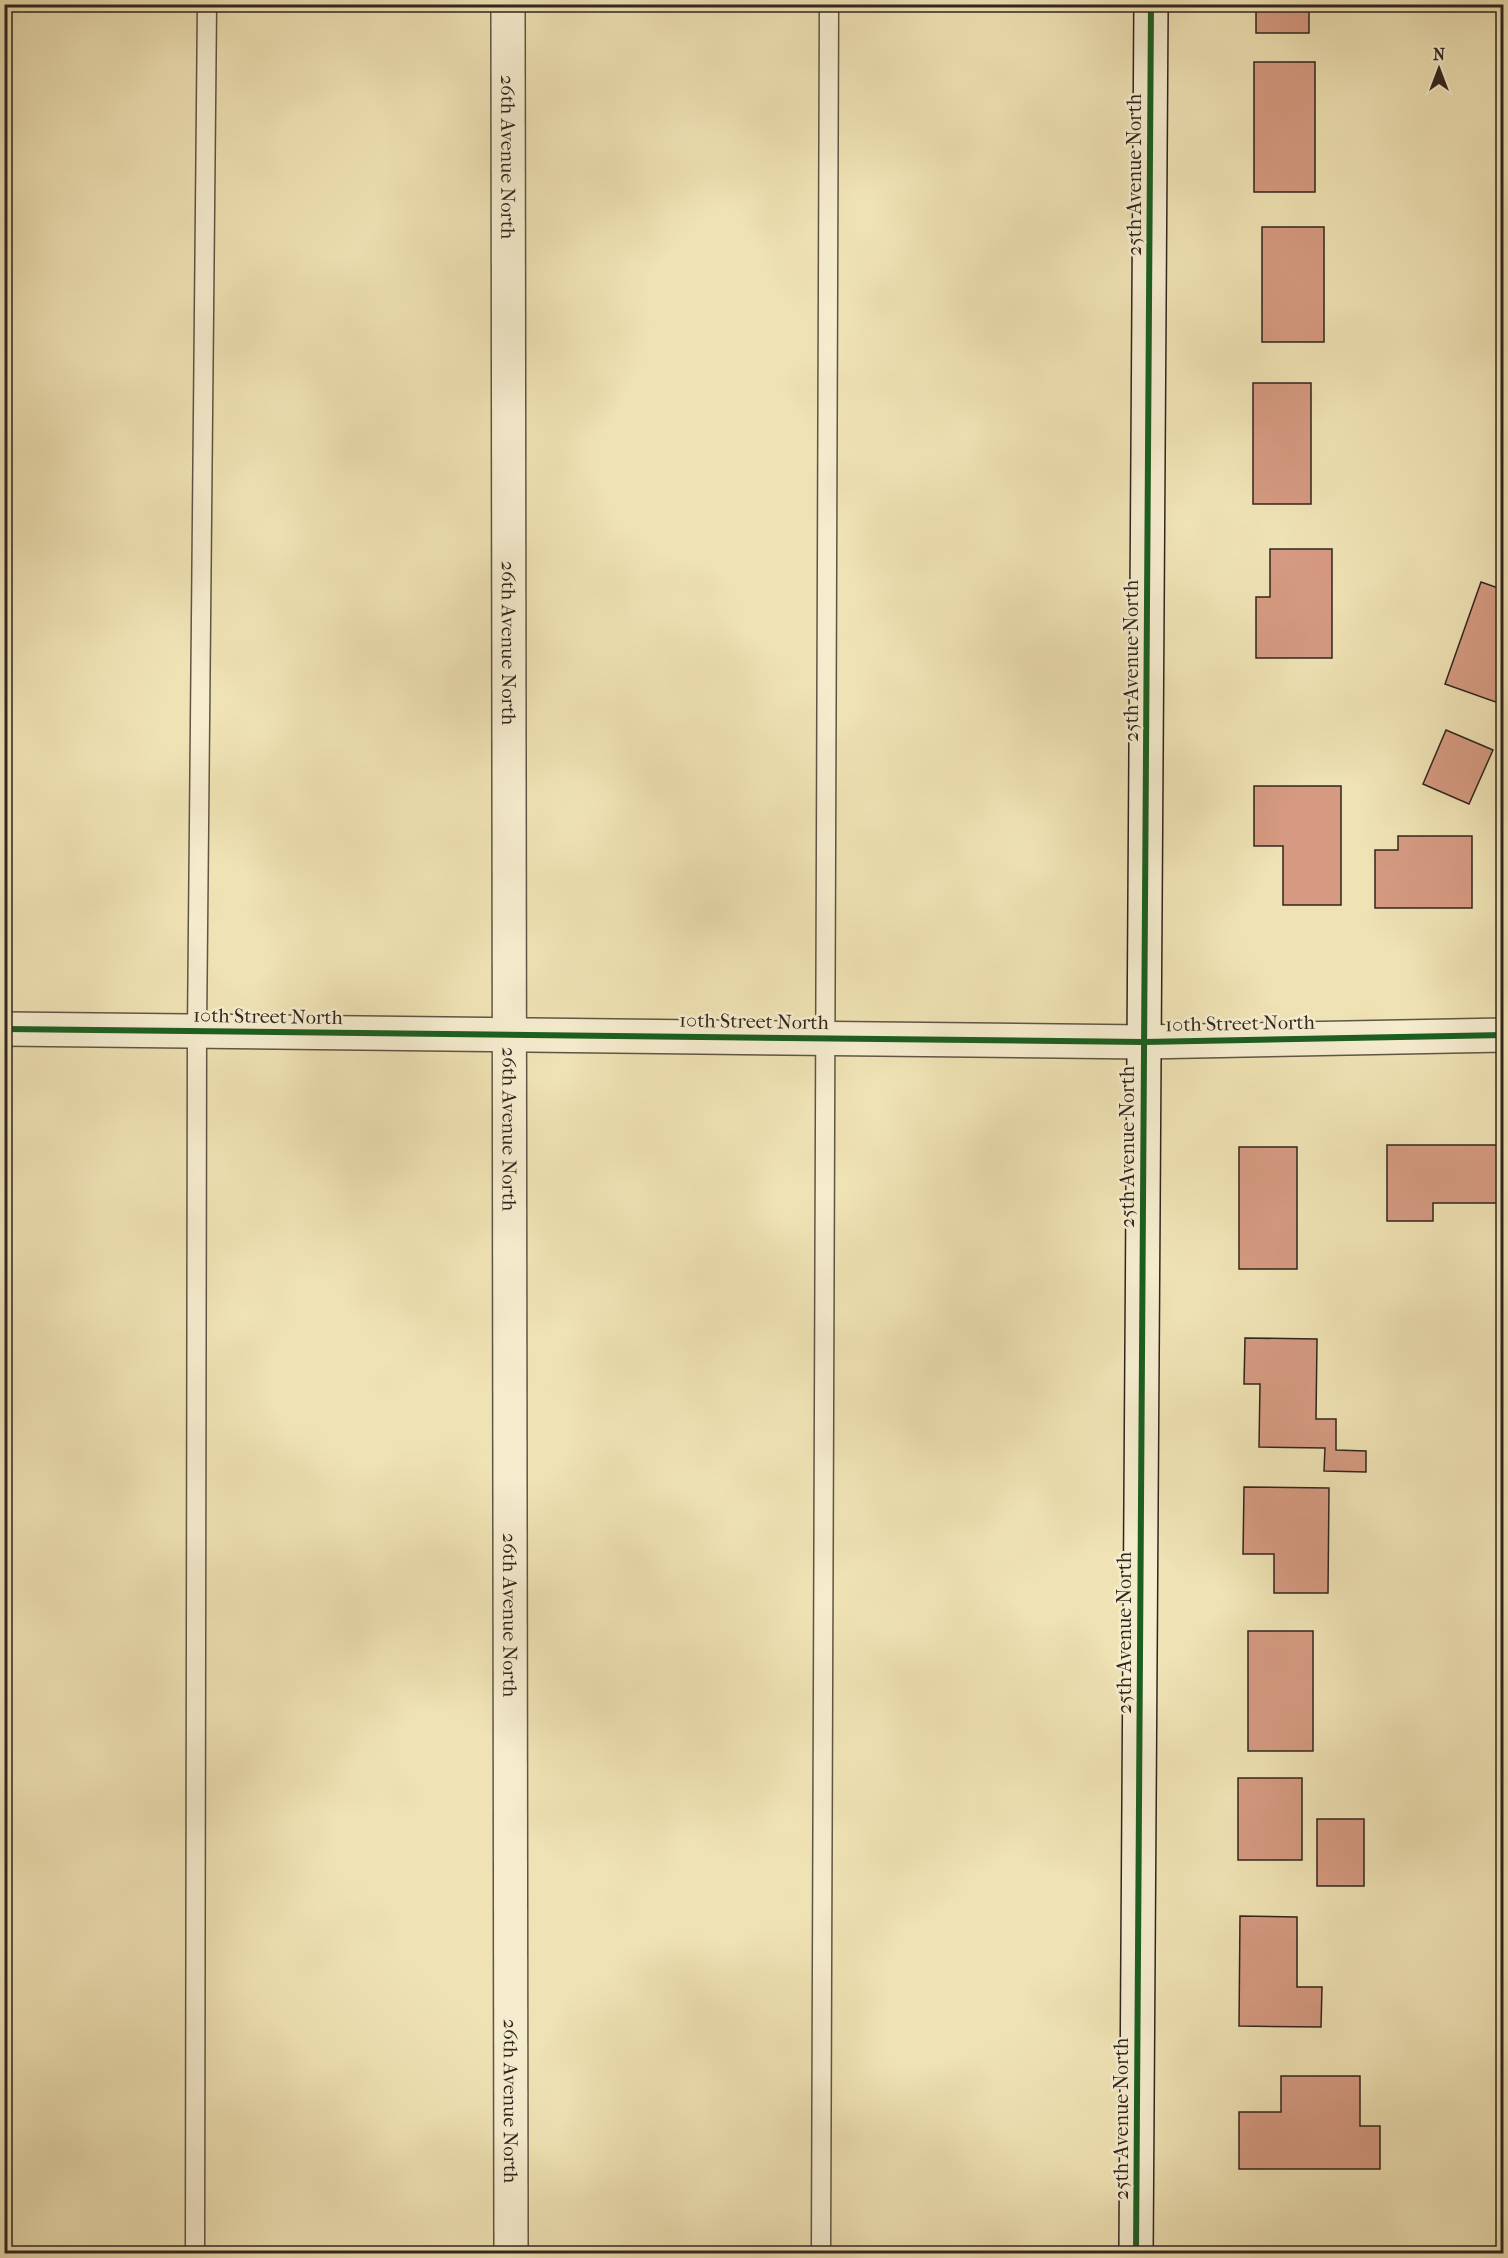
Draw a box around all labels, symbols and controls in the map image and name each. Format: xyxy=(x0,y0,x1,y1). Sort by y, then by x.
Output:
north arrow xyxy=(1409,39,1469,99)
text: N xyxy=(1433,45,1446,64)
street label: 26th Avenue North xyxy=(496,75,519,240)
street label: 25th Avenue North xyxy=(1123,93,1146,256)
street label: 26th Avenue North xyxy=(497,561,520,726)
street label: 25th Avenue North xyxy=(1120,579,1143,742)
street label: 10th Street North xyxy=(193,1004,344,1029)
street label: 10th Street North xyxy=(679,1009,830,1034)
street label: 10th Street North xyxy=(1165,1011,1316,1036)
street label: 26th Avenue North xyxy=(497,1047,521,1212)
street label: 25th Avenue North xyxy=(1116,1065,1139,1228)
street label: 26th Avenue North xyxy=(498,1533,521,1698)
street label: 25th Avenue North xyxy=(1113,1551,1136,1714)
street label: 26th Avenue North xyxy=(499,2019,522,2184)
street label: 25th Avenue North xyxy=(1110,2037,1133,2200)

